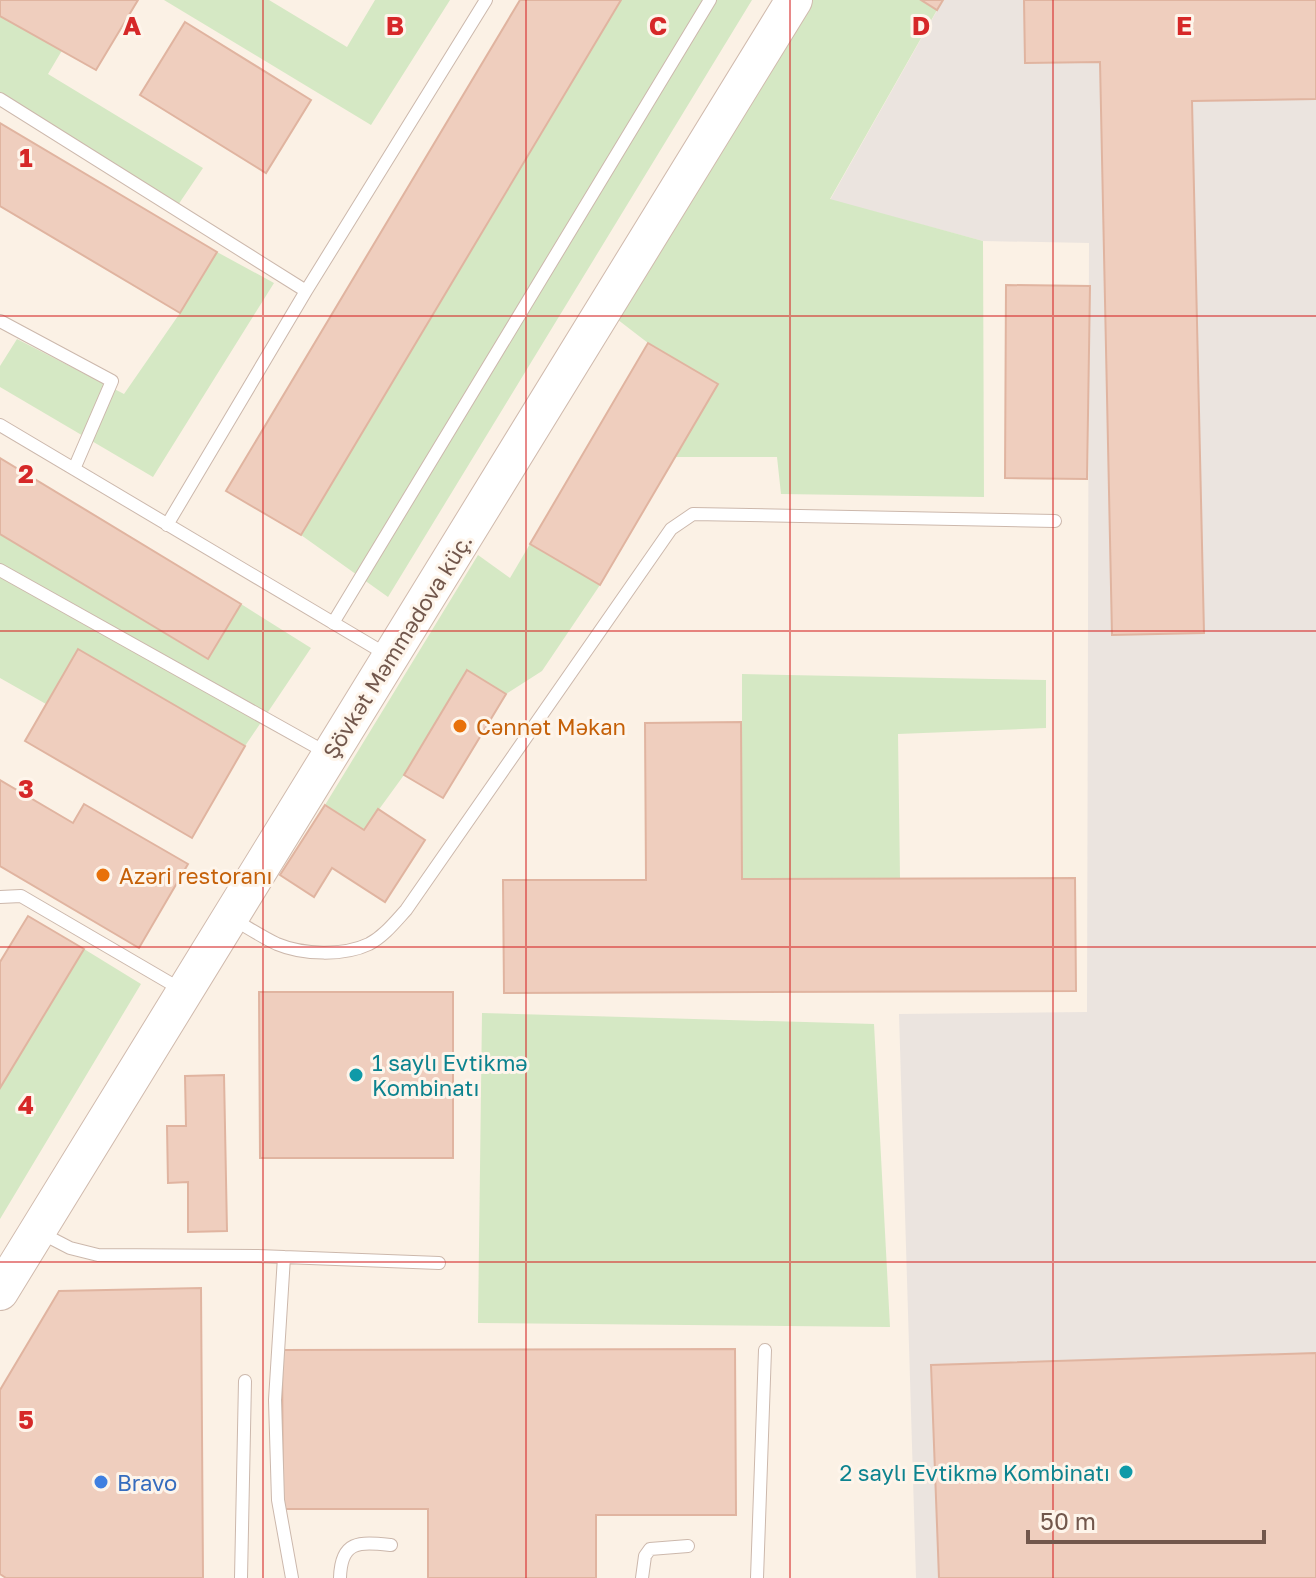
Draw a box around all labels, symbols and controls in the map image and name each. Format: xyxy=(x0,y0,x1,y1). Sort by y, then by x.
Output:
text: A xyxy=(123,10,142,41)
text: B xyxy=(386,10,404,41)
text: C xyxy=(649,10,667,41)
text: D xyxy=(912,10,930,41)
text: E xyxy=(1176,10,1192,41)
text: 1 xyxy=(19,142,33,173)
text: 2 xyxy=(18,458,34,489)
street label: Şövkət Məmmədova küç. xyxy=(317,529,477,763)
place label: Cənnət Məkan xyxy=(476,713,626,740)
marker: Cənnət Məkan xyxy=(451,717,469,735)
text: 3 xyxy=(18,773,34,804)
place label: Azəri restoranı xyxy=(119,862,272,889)
marker: Azəri restoranı xyxy=(94,866,112,884)
place label: 1 saylı Evtikmə Kombinatı xyxy=(372,1049,528,1101)
marker: 1 saylı Evtikmə Kombinatı xyxy=(347,1066,365,1084)
text: 4 xyxy=(18,1089,34,1120)
text: 5 xyxy=(18,1404,34,1435)
place label: 2 saylı Evtikmə Kombinatı xyxy=(840,1459,1110,1486)
marker: 2 saylı Evtikmə Kombinatı xyxy=(1117,1463,1135,1481)
place label: Bravo xyxy=(117,1469,177,1496)
marker: Bravo xyxy=(92,1473,110,1491)
scale bar xyxy=(1028,1494,1264,1544)
text: 50 m xyxy=(1040,1506,1096,1535)

